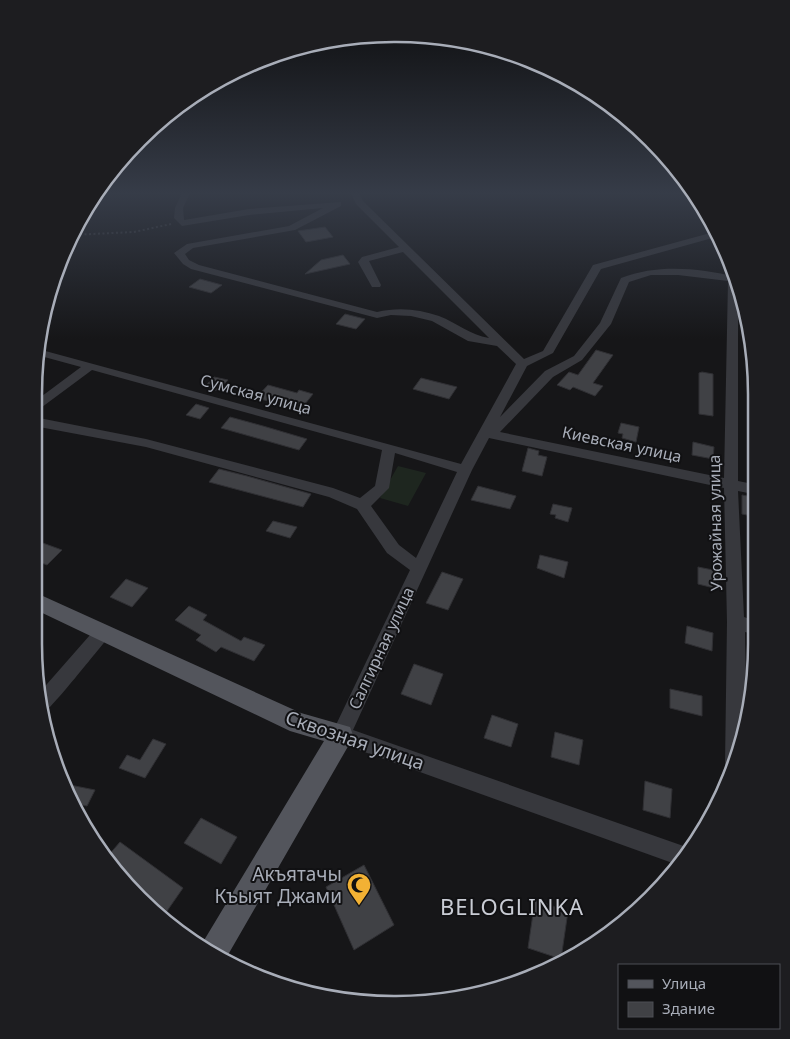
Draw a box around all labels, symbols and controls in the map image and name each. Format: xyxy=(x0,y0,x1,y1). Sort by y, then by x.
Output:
street label: Сумская улица xyxy=(198,369,314,419)
street label: Киевская улица xyxy=(560,421,684,467)
street label: Урожайная улица xyxy=(703,454,727,592)
street label: Салгирная улица xyxy=(343,583,419,713)
street label: Сквозная улица xyxy=(282,704,428,776)
place label: Акъятачы Къыят Джами xyxy=(214,861,342,909)
mosque icon: Акъятачы Къыят Джами xyxy=(346,872,372,906)
district label: BELOGLINKA xyxy=(440,891,584,921)
legend xyxy=(618,964,780,1029)
text: Улица xyxy=(662,973,706,993)
text: Здание xyxy=(662,998,715,1018)

